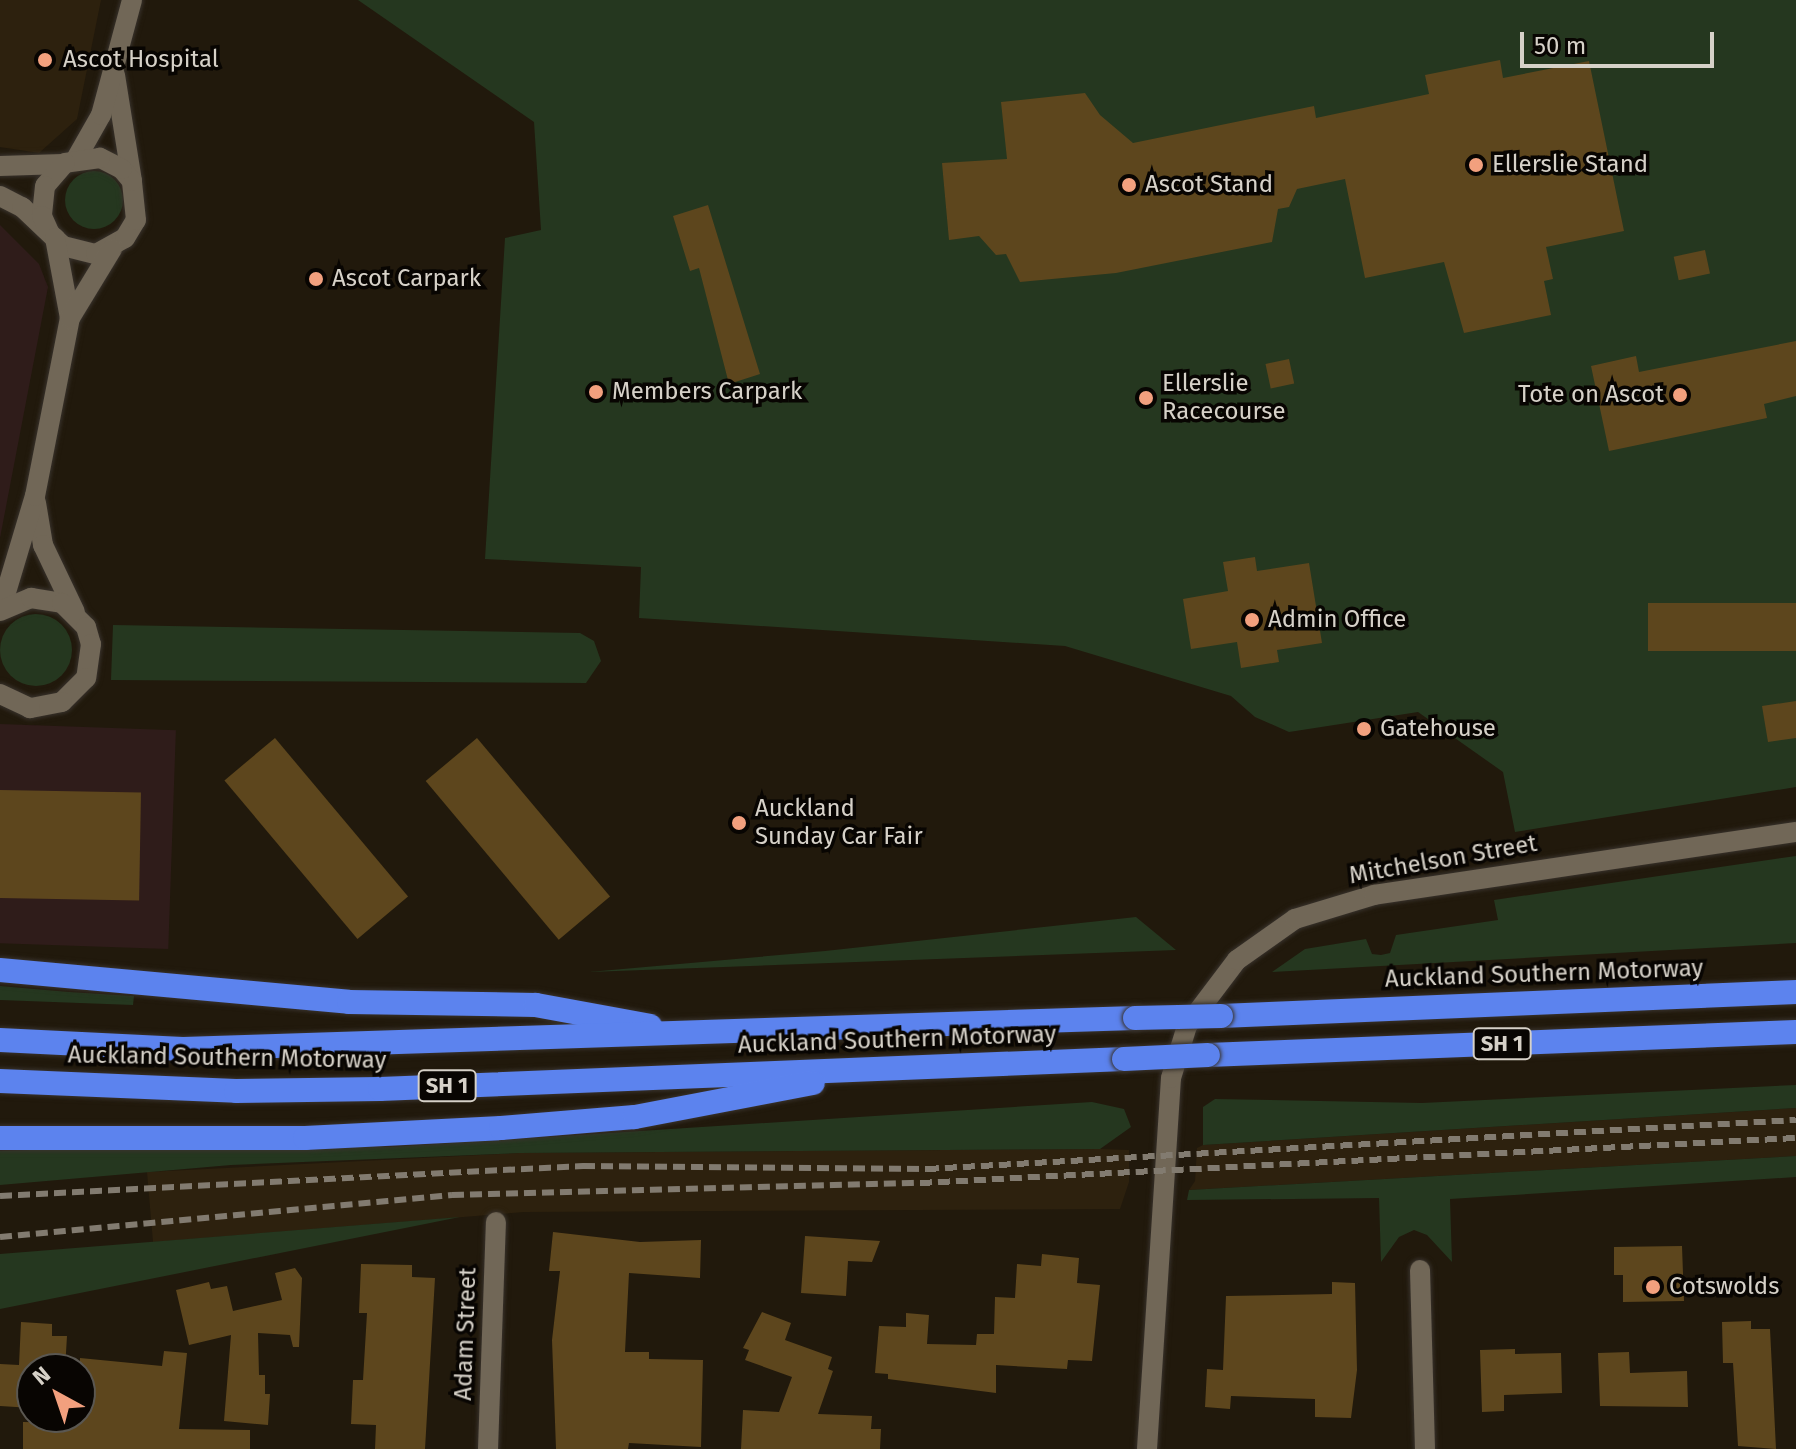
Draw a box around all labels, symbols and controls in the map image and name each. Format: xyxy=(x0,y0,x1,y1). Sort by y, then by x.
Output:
scale bar xyxy=(1524,16,1718,66)
text: 50 m xyxy=(1534,32,1586,60)
place label: Ascot Hospital xyxy=(63,46,219,74)
marker: Ascot Hospital xyxy=(34,49,56,71)
place label: Ellerslie Stand xyxy=(1492,151,1648,179)
marker: Ellerslie Stand xyxy=(1467,156,1485,174)
place label: Ascot Stand xyxy=(1145,171,1273,199)
marker: Ascot Stand xyxy=(1120,176,1138,194)
place label: Ascot Carpark xyxy=(332,265,481,293)
marker: Ascot Carpark xyxy=(307,270,325,288)
place label: Ellerslie Racecourse xyxy=(1162,370,1286,426)
place label: Members Carpark xyxy=(612,378,802,406)
place label: Tote on Ascot xyxy=(1518,381,1664,409)
marker: Members Carpark xyxy=(587,383,605,401)
marker: Tote on Ascot xyxy=(1671,386,1689,404)
marker: Ellerslie Racecourse xyxy=(1137,389,1155,407)
place label: Admin Office xyxy=(1268,606,1406,634)
marker: Admin Office xyxy=(1243,611,1261,629)
place label: Gatehouse xyxy=(1380,715,1496,743)
marker: Gatehouse xyxy=(1355,720,1373,738)
place label: Auckland Sunday Car Fair xyxy=(755,795,923,851)
marker: Auckland Sunday Car Fair xyxy=(730,814,748,832)
street label: Mitchelson Street xyxy=(1347,829,1539,891)
street label: Auckland Southern Motorway xyxy=(1384,954,1704,994)
street label: Auckland Southern Motorway xyxy=(737,1020,1057,1060)
road number: SH 1 xyxy=(1472,1026,1532,1062)
street label: Auckland Southern Motorway xyxy=(68,1041,386,1075)
road number: SH 1 xyxy=(417,1068,477,1104)
street label: Adam Street xyxy=(449,1267,483,1401)
place label: Cotswolds xyxy=(1669,1273,1779,1301)
marker: Cotswolds xyxy=(1644,1278,1662,1296)
north arrow xyxy=(16,1353,96,1433)
text: N xyxy=(27,1361,56,1391)

